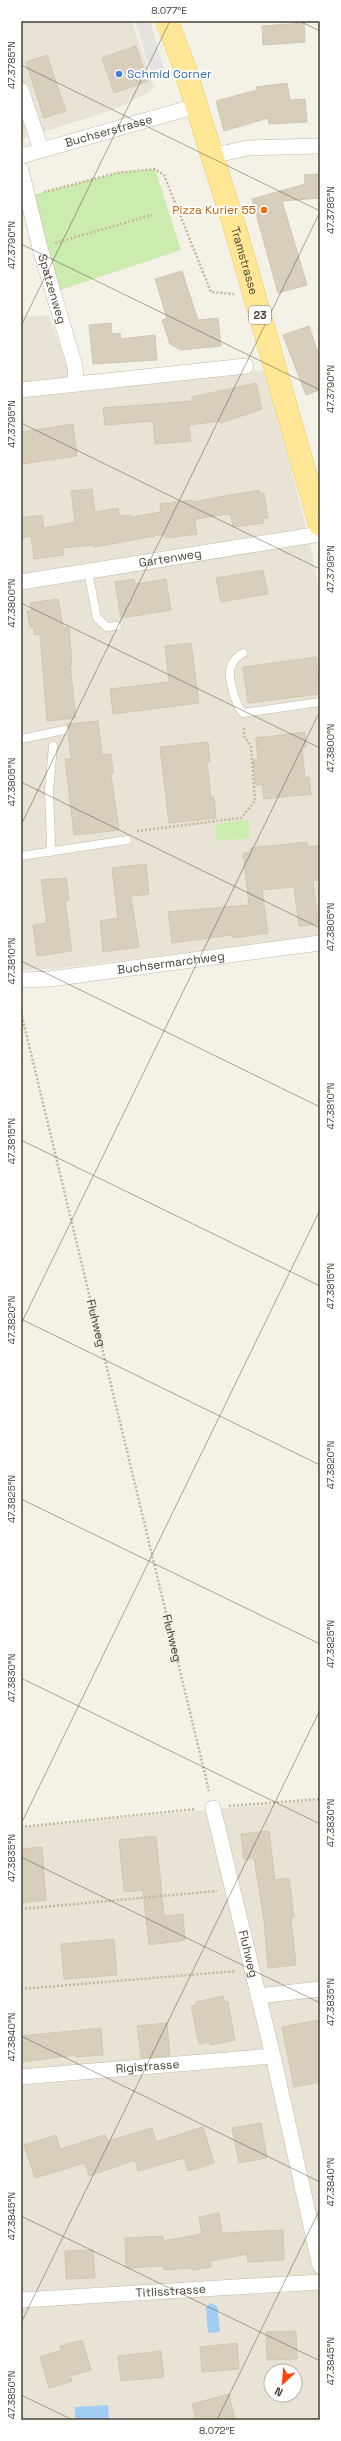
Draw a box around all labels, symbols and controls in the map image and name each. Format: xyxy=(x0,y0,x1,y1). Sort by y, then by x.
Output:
text: 8.077°E xyxy=(151,4,187,17)
text: 47.3785°N xyxy=(5,41,18,89)
place label: Schmid Corner xyxy=(127,66,212,82)
marker: Schmid Corner xyxy=(114,69,124,79)
street label: Buchserstrasse xyxy=(63,111,154,151)
text: 47.3785°N xyxy=(324,186,337,234)
place label: Pizza Kurier 55 xyxy=(172,202,256,218)
marker: Pizza Kurier 55 xyxy=(259,205,269,215)
text: 47.3790°N xyxy=(5,221,18,269)
street label: Tramstrasse xyxy=(227,225,262,297)
street label: Spatzenweg xyxy=(34,252,70,326)
road number: 23 xyxy=(249,306,271,324)
text: 47.3790°N xyxy=(324,365,337,413)
text: 47.3795°N xyxy=(5,400,18,448)
street label: Gartenweg xyxy=(138,545,203,571)
text: 47.3795°N xyxy=(324,545,337,593)
text: 47.3800°N xyxy=(5,579,18,627)
text: 47.3800°N xyxy=(324,724,337,772)
text: 47.3805°N xyxy=(5,758,18,806)
text: 47.3805°N xyxy=(324,903,337,951)
text: 47.3810°N xyxy=(5,938,18,984)
street label: Buchsermarchweg xyxy=(116,948,226,978)
text: 47.3810°N xyxy=(324,1083,337,1129)
text: 47.3815°N xyxy=(5,1118,18,1164)
text: 47.3815°N xyxy=(324,1263,337,1309)
text: 47.3820°N xyxy=(5,1296,18,1344)
street label: Fluhweg xyxy=(83,1298,110,1348)
text: 47.3820°N xyxy=(324,1441,337,1489)
text: 47.3825°N xyxy=(5,1475,18,1523)
street label: Fluhweg xyxy=(159,1613,186,1663)
text: 47.3825°N xyxy=(324,1620,337,1668)
text: 47.3830°N xyxy=(5,1654,18,1702)
text: 47.3830°N xyxy=(324,1799,337,1847)
text: 47.3835°N xyxy=(5,1834,18,1882)
street label: Fluhweg xyxy=(235,1928,262,1979)
text: 47.3835°N xyxy=(324,1978,337,2026)
text: 47.3840°N xyxy=(5,2013,18,2061)
street label: Rigistrasse xyxy=(115,2056,180,2077)
text: 47.3840°N xyxy=(324,2158,337,2206)
text: 47.3845°N xyxy=(5,2192,18,2240)
street label: Titlisstrasse xyxy=(135,2281,206,2301)
text: 47.3845°N xyxy=(324,2337,337,2385)
north arrow xyxy=(263,2363,303,2403)
text: 47.3850°N xyxy=(5,2371,18,2419)
text: N xyxy=(272,2384,285,2400)
text: 8.072°E xyxy=(199,2424,235,2437)

